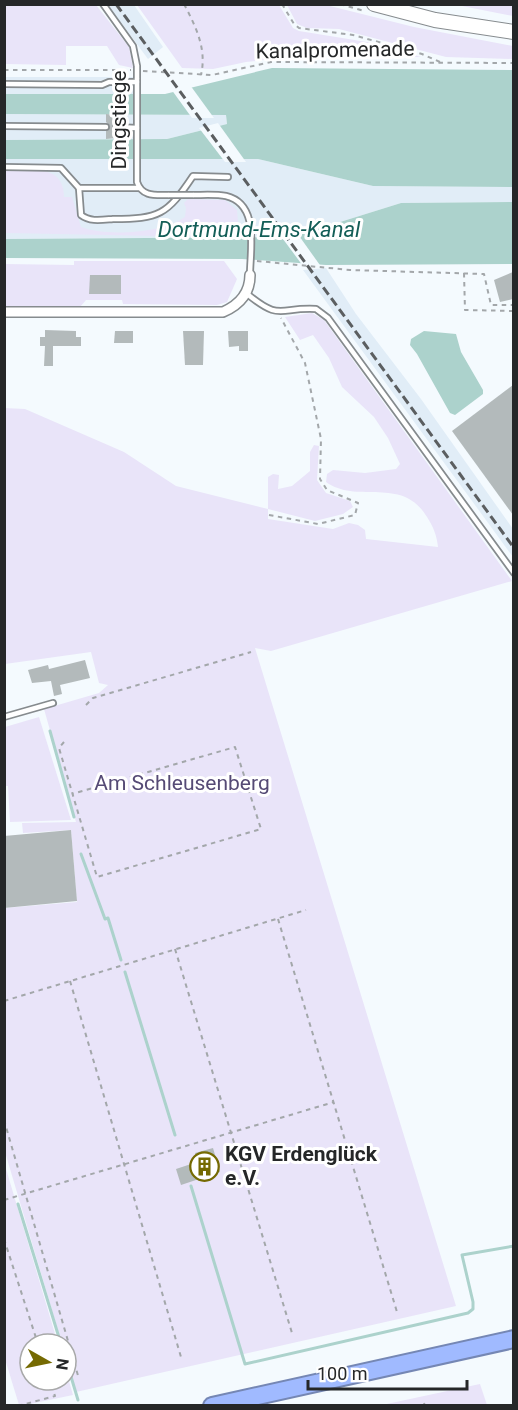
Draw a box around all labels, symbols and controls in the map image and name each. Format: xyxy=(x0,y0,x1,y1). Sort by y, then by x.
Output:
street label: Kanalpromenade xyxy=(255,37,415,63)
street label: Dingstiege xyxy=(107,70,131,170)
water label: Dortmund-Ems-Kanal xyxy=(158,217,361,242)
park label: Am Schleusenberg xyxy=(94,771,270,795)
place label: KGV Erdenglück e.V. xyxy=(225,1142,378,1190)
building icon: KGV Erdenglück e.V. xyxy=(188,1150,220,1182)
north arrow xyxy=(18,1332,78,1392)
scale bar xyxy=(308,1353,467,1391)
text: N xyxy=(52,1357,73,1371)
text: 100 m xyxy=(317,1363,368,1384)

